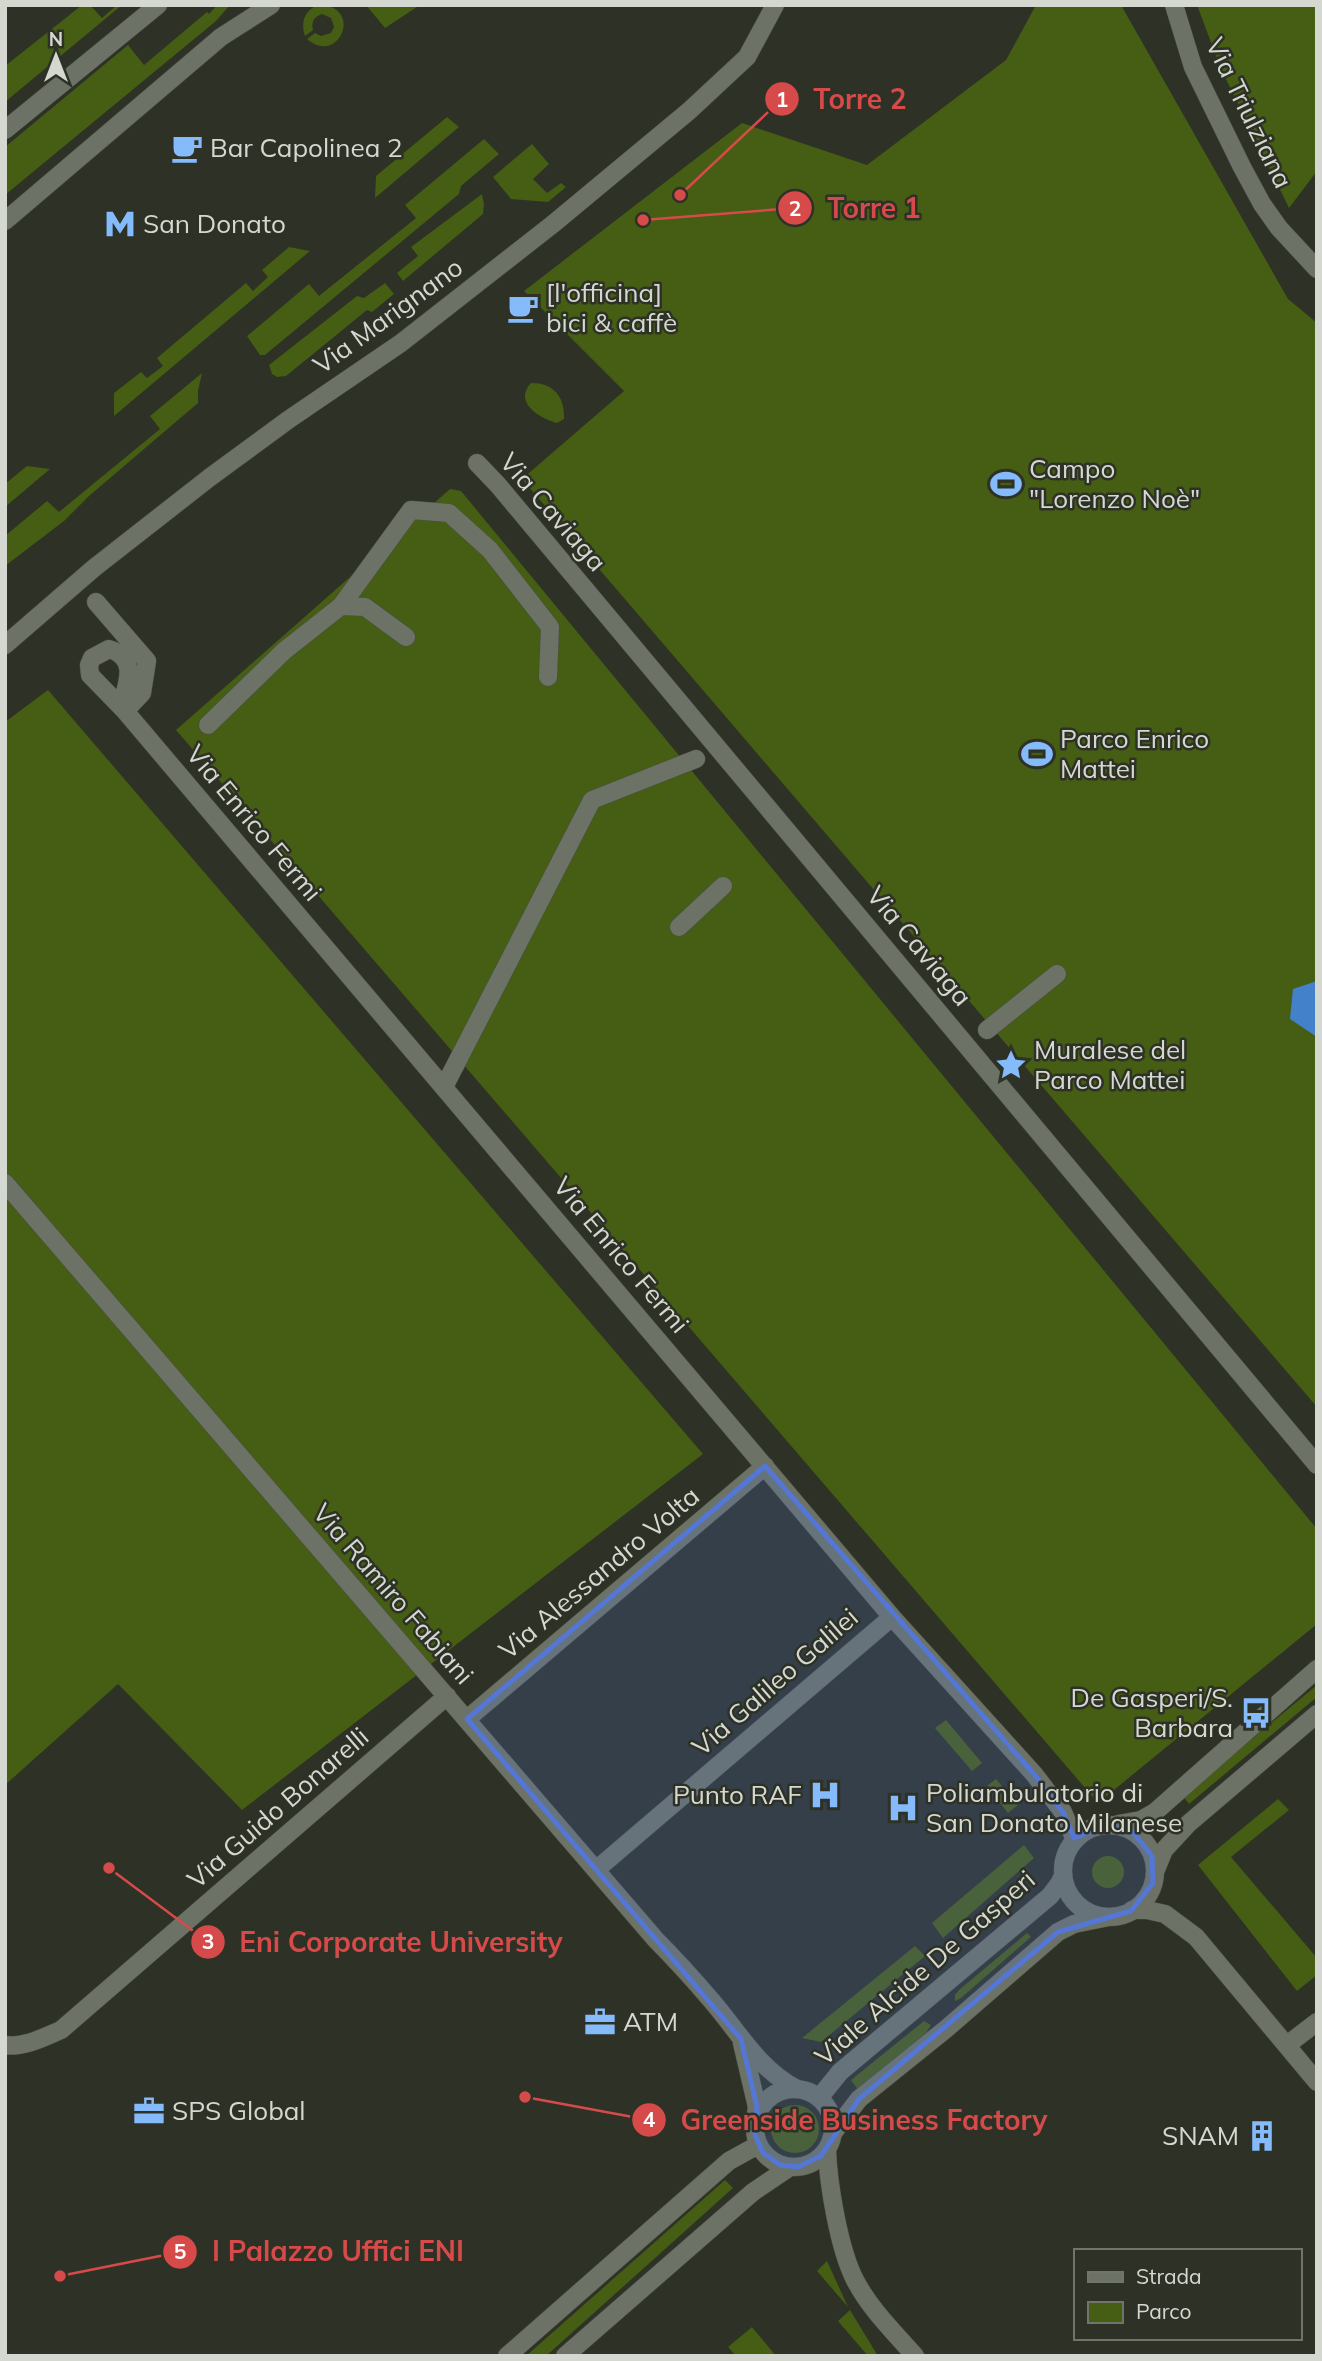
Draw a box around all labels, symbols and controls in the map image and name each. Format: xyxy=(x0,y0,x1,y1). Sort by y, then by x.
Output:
north arrow xyxy=(21,21,91,91)
text: N xyxy=(49,27,63,51)
street label: Via Triulziana xyxy=(1199,32,1300,193)
callout: Torre 2 xyxy=(764,75,921,124)
text: Torre 2 xyxy=(813,81,907,116)
text: 1 xyxy=(776,86,788,112)
cafe icon: Bar Capolinea 2 xyxy=(170,131,204,165)
place label: Bar Capolinea 2 xyxy=(210,131,403,164)
callout: Torre 1 xyxy=(778,184,934,233)
text: Torre 1 xyxy=(827,190,921,225)
text: 2 xyxy=(789,195,801,221)
metro station icon: San Donato xyxy=(103,207,137,241)
place label: San Donato xyxy=(143,207,286,240)
street label: Via Marignano xyxy=(306,250,469,381)
place label: [l'officina] bici & caffè xyxy=(546,276,677,339)
cafe icon: [l'officina] bici & caffè xyxy=(506,291,540,325)
street label: Via Caviaga xyxy=(493,446,614,578)
place label: Campo "Lorenzo Noè" xyxy=(1029,452,1200,515)
sports icon: Campo "Lorenzo Noè" xyxy=(989,467,1023,501)
place label: Parco Enrico Mattei xyxy=(1060,722,1209,785)
sports icon: Parco Enrico Mattei xyxy=(1020,737,1054,771)
street label: Via Enrico Fermi xyxy=(179,738,329,908)
street label: Via Caviaga xyxy=(860,879,979,1012)
place label: Muralese del Parco Mattei xyxy=(1034,1033,1186,1096)
place icon: Muralese del Parco Mattei xyxy=(994,1048,1028,1082)
street label: Via Enrico Fermi xyxy=(546,1170,696,1340)
street label: Via Alessandro Volta xyxy=(492,1479,706,1666)
street label: Via Ramiro Fabiani xyxy=(306,1497,481,1691)
street label: Via Galileo Galilei xyxy=(685,1601,864,1763)
place label: De Gasperi/S. Barbara xyxy=(1070,1681,1233,1744)
bus stop icon: De Gasperi/S. Barbara xyxy=(1239,1696,1273,1730)
street label: Via Guido Bonarelli xyxy=(180,1720,375,1895)
place label: Poliambulatorio di San Donato Milanese xyxy=(926,1776,1182,1839)
place label: Punto RAF xyxy=(673,1778,802,1811)
hospital icon: Punto RAF xyxy=(808,1778,842,1812)
hospital icon: Poliambulatorio di San Donato Milanese xyxy=(886,1791,920,1825)
street label: Viale Alcide De Gasperi xyxy=(808,1863,1042,2072)
callout: Eni Corporate University xyxy=(190,1917,576,1966)
text: Eni Corporate University xyxy=(239,1924,563,1959)
text: 3 xyxy=(202,1928,214,1954)
office icon: ATM xyxy=(583,2005,617,2039)
place label: ATM xyxy=(623,2005,678,2038)
office icon: SPS Global xyxy=(132,2094,166,2128)
place label: SPS Global xyxy=(172,2094,306,2127)
callout: Greenside Business Factory xyxy=(631,2095,1061,2144)
text: Greenside Business Factory xyxy=(680,2102,1048,2137)
text: 4 xyxy=(643,2106,656,2132)
place label: SNAM xyxy=(1162,2119,1239,2152)
building icon: SNAM xyxy=(1245,2119,1279,2153)
callout: I Palazzo Uffici ENI xyxy=(163,2227,478,2276)
text: I Palazzo Uffici ENI xyxy=(212,2233,464,2268)
text: 5 xyxy=(174,2238,186,2264)
legend xyxy=(1074,2249,1301,2340)
text: Strada xyxy=(1136,2263,1202,2289)
text: Parco xyxy=(1136,2298,1191,2324)

